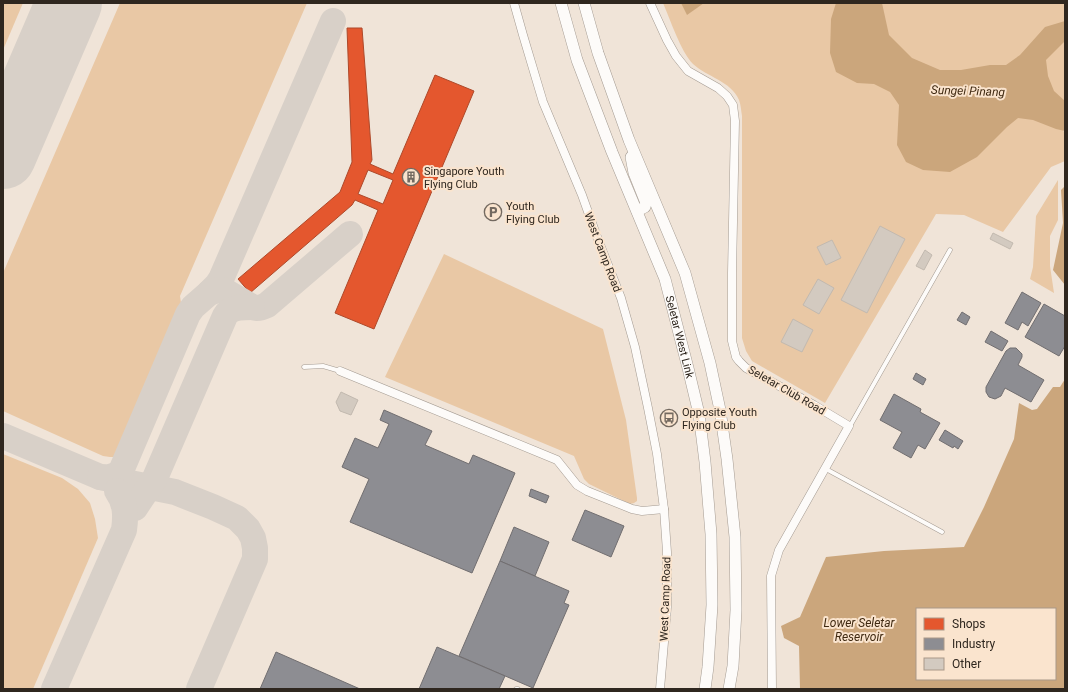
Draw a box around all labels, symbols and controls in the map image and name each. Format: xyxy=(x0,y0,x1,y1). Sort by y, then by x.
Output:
water label: Sungei Pinang xyxy=(931,83,1006,99)
place label: Singapore Youth Flying Club xyxy=(424,165,504,191)
building icon: Singapore Youth Flying Club xyxy=(401,167,421,187)
place label: Youth Flying Club xyxy=(506,200,560,226)
parking icon: Youth Flying Club xyxy=(483,202,503,222)
street label: West Camp Road xyxy=(581,210,624,294)
street label: Seletar West Link xyxy=(663,294,696,380)
street label: Seletar Club Road xyxy=(746,363,828,418)
place label: Opposite Youth Flying Club xyxy=(682,406,757,432)
bus stop icon: Opposite Youth Flying Club xyxy=(659,408,679,428)
street label: West Camp Road xyxy=(658,557,673,641)
legend xyxy=(916,608,1056,680)
water label: Lower Seletar Reservoir xyxy=(824,616,895,644)
text: Shops xyxy=(952,617,986,631)
text: Industry xyxy=(952,637,996,651)
text: Other xyxy=(952,657,981,671)

